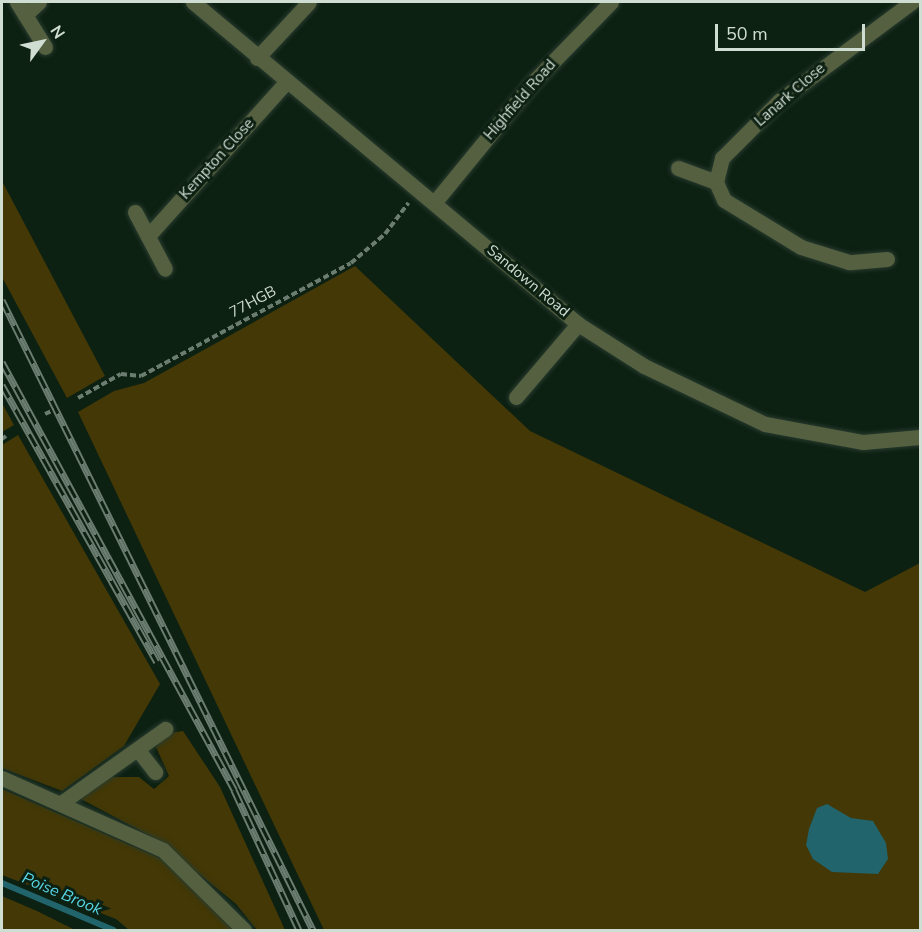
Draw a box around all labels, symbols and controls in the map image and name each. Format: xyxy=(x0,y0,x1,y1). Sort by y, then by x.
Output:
north arrow xyxy=(12,12,72,72)
scale bar xyxy=(718,12,868,50)
text: N xyxy=(45,21,70,43)
text: 50 m xyxy=(726,22,768,46)
street label: Highfield Road xyxy=(480,56,560,144)
street label: Lanark Close xyxy=(751,60,829,130)
street label: Kempton Close xyxy=(176,115,258,203)
street label: Sandown Road xyxy=(483,241,573,321)
street label: 77HGB xyxy=(227,282,279,322)
water label: Poise Brook xyxy=(19,869,105,919)

